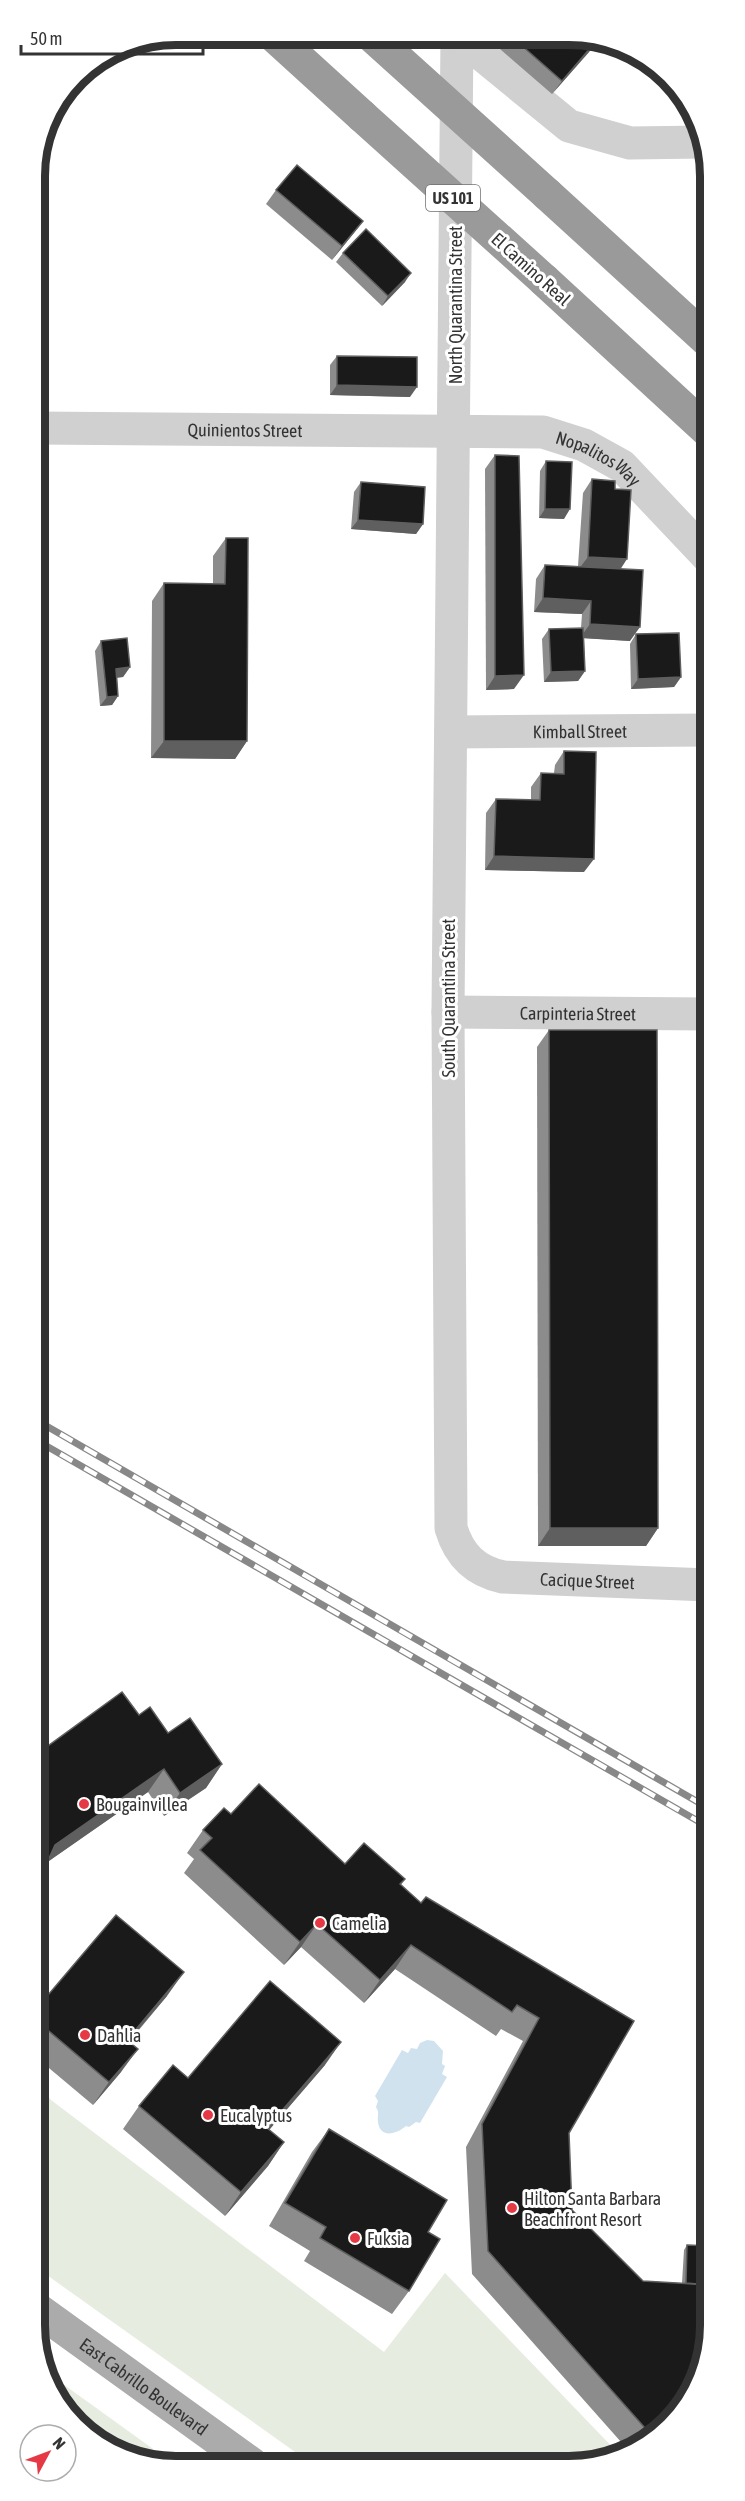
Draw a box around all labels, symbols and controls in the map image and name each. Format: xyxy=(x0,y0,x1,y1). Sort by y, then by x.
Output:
scale bar xyxy=(21,18,202,56)
text: 50 m xyxy=(30,28,62,49)
road number: US 101 xyxy=(426,185,480,211)
street label: North Quarantina Street xyxy=(445,226,466,384)
street label: El Camino Real xyxy=(487,228,575,310)
street label: Quinientos Street xyxy=(187,419,303,441)
street label: Nopalitos Way xyxy=(553,426,646,490)
street label: Kimball Street xyxy=(533,720,627,742)
street label: South Quarantina Street xyxy=(438,918,459,1078)
street label: Carpinteria Street xyxy=(520,1002,636,1024)
street label: Cacique Street xyxy=(540,1568,635,1593)
place label: Bougainvillea xyxy=(96,1794,188,1815)
marker: Bougainvillea xyxy=(77,1797,91,1811)
place label: Camelia xyxy=(332,1913,387,1934)
marker: Camelia xyxy=(313,1916,327,1930)
place label: Dahlia xyxy=(97,2025,141,2046)
marker: Dahlia xyxy=(78,2028,92,2042)
place label: Eucalyptus xyxy=(220,2105,292,2126)
marker: Eucalyptus xyxy=(201,2108,215,2122)
place label: Hilton Santa Barbara Beachfront Resort xyxy=(524,2188,661,2230)
marker: Hilton Santa Barbara Beachfront Resort xyxy=(505,2201,519,2215)
place label: Fuksia xyxy=(367,2228,410,2249)
marker: Fuksia xyxy=(348,2231,362,2245)
street label: East Cabrillo Boulevard xyxy=(76,2333,212,2439)
north arrow xyxy=(18,2423,78,2483)
text: N xyxy=(49,2434,69,2453)

